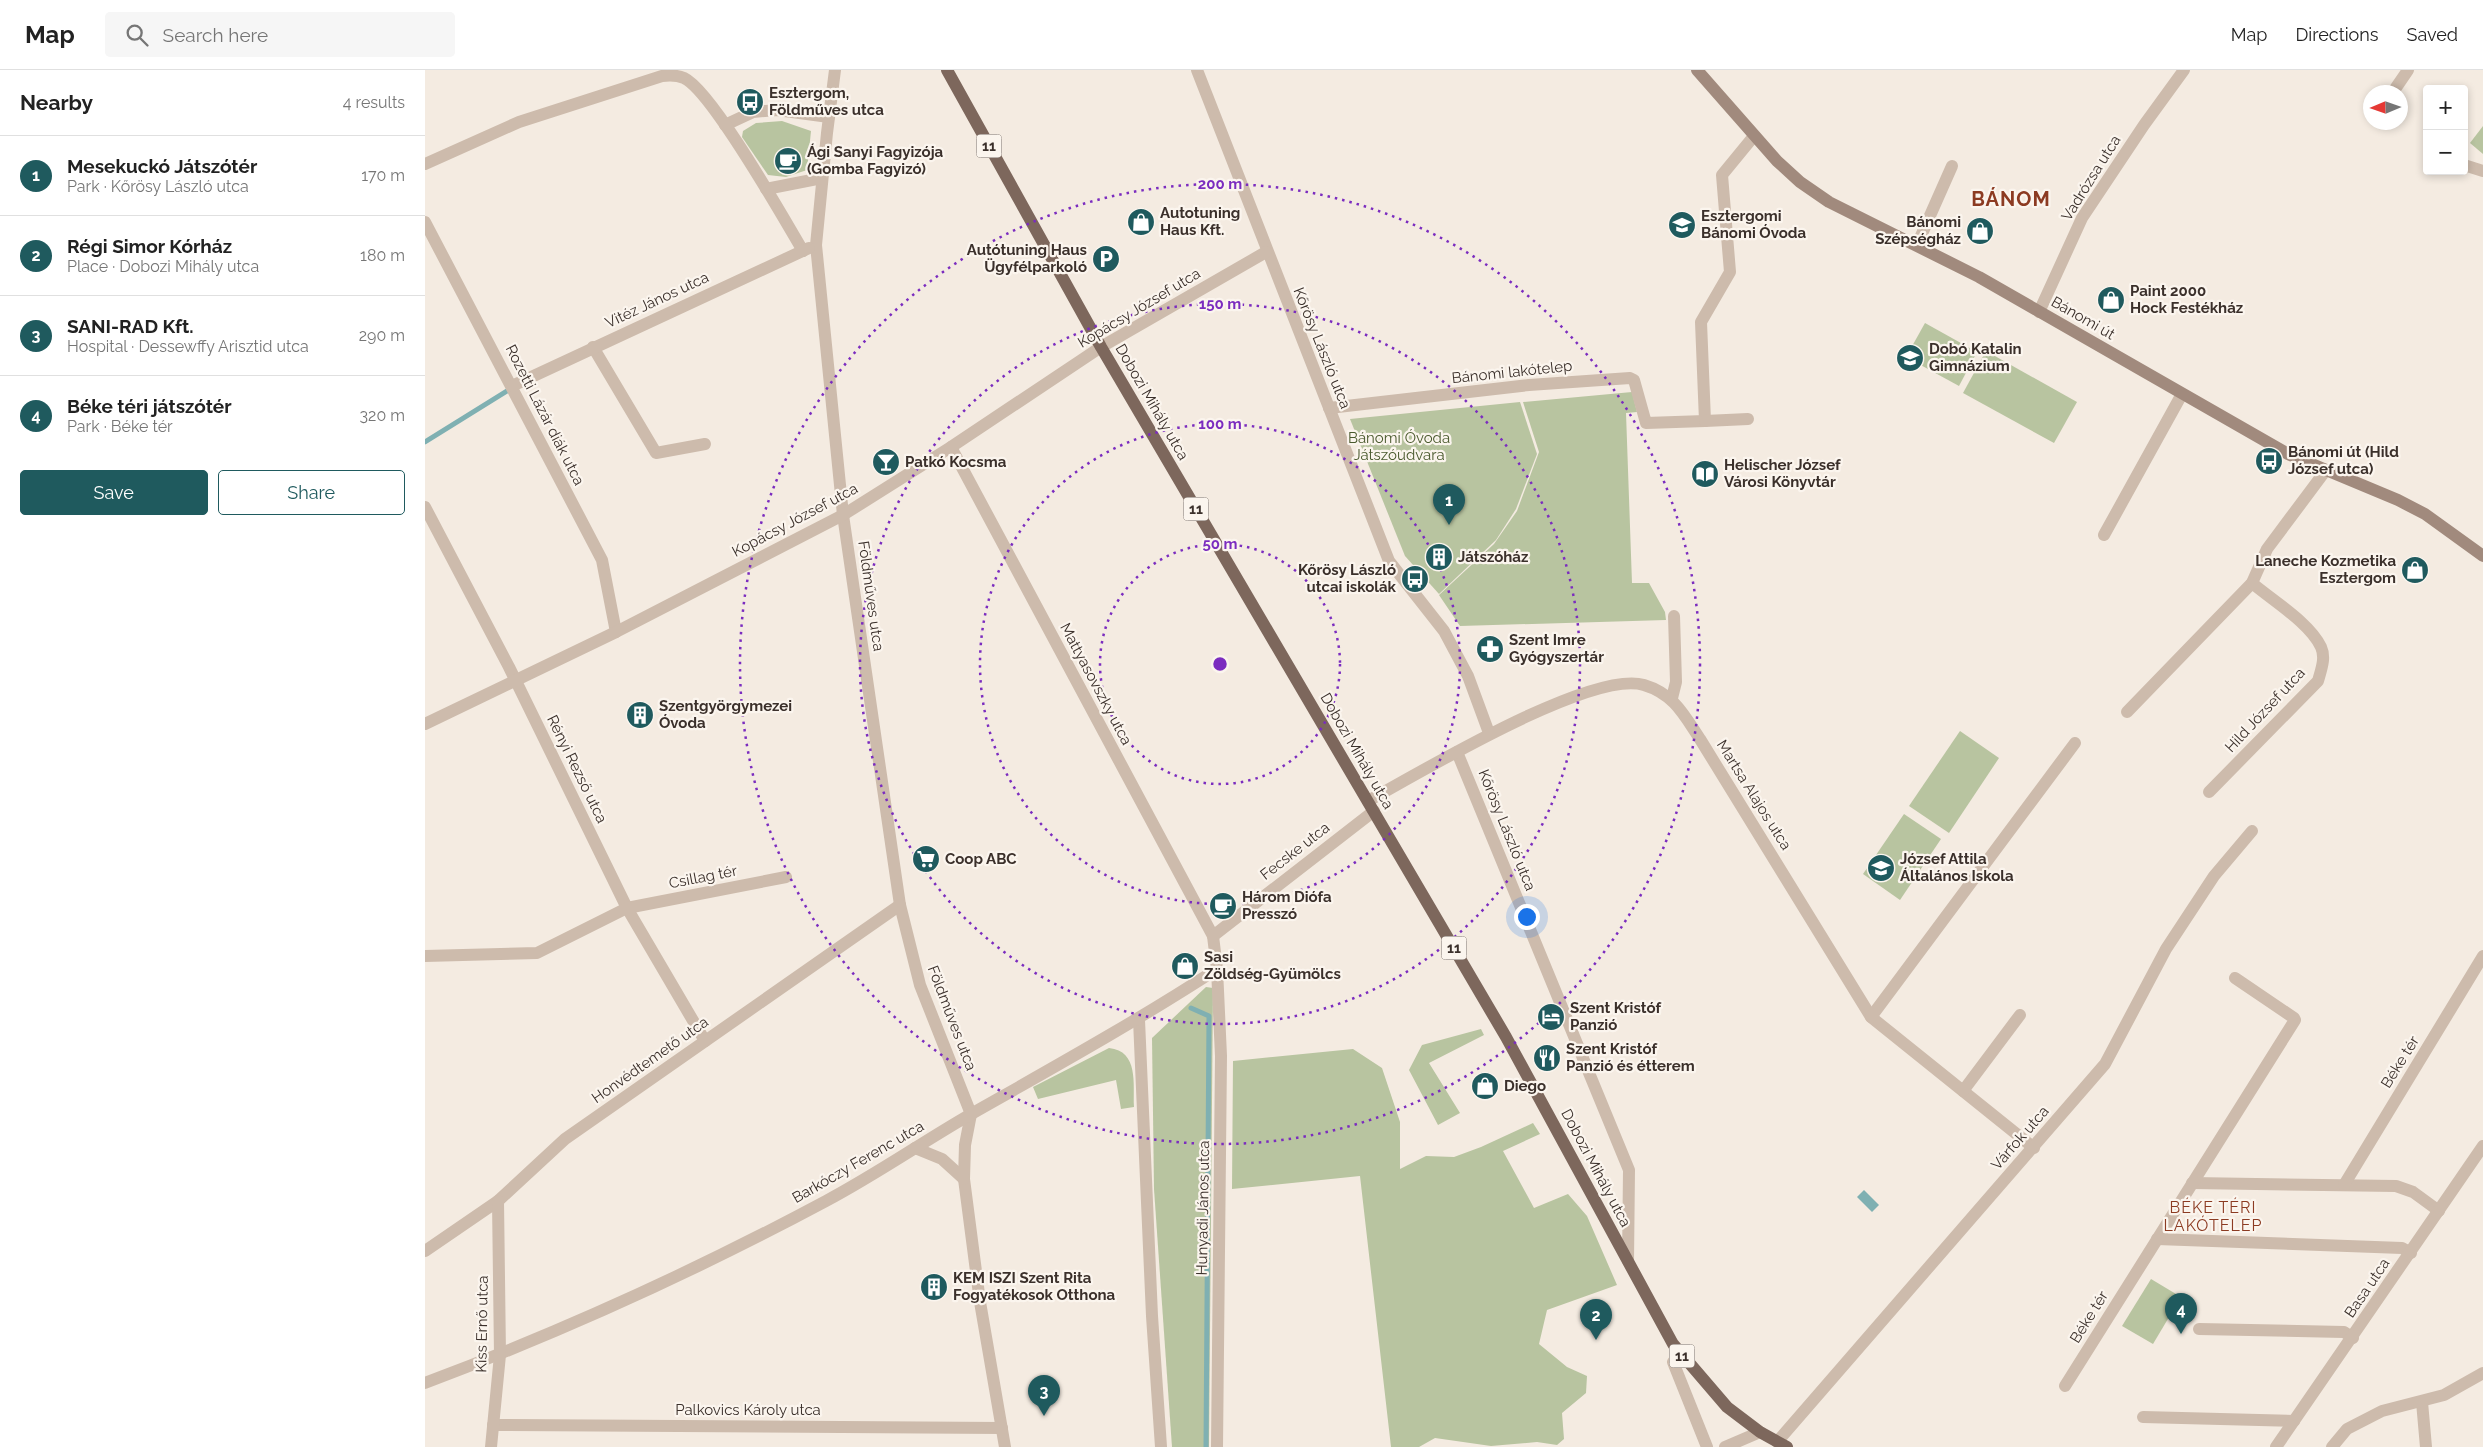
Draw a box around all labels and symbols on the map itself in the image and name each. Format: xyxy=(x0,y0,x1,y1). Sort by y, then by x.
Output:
place label: Esztergom, Földműves utca xyxy=(769,84,884,119)
north arrow xyxy=(2363,85,2408,130)
bus stop icon: Esztergom, Földműves utca xyxy=(735,87,765,117)
street label: Vadrózsa utca xyxy=(2058,132,2124,224)
road number: 11 xyxy=(977,134,1001,158)
place label: Ági Sanyi Fagyizója (Gomba Fagyizó) xyxy=(807,143,944,178)
cafe icon: Ági Sanyi Fagyizója (Gomba Fagyizó) xyxy=(773,146,803,176)
text: 200 m xyxy=(1198,175,1242,193)
district label: BÁNOM xyxy=(1971,187,2051,211)
place label: Autotuning Haus Kft. xyxy=(1160,204,1240,239)
shop icon: Autotuning Haus Kft. xyxy=(1126,207,1156,237)
place label: Esztergomi Bánomi Óvoda xyxy=(1701,207,1806,242)
school or university icon: Esztergomi Bánomi Óvoda xyxy=(1667,210,1697,240)
place label: Bánomi Szépségház xyxy=(1875,213,1961,248)
shop icon: Bánomi Szépségház xyxy=(1965,216,1995,246)
place label: Autótuning Haus Ügyfélparkoló xyxy=(967,241,1087,276)
parking icon: Autótuning Haus Ügyfélparkoló xyxy=(1091,244,1121,274)
street label: Kopácsy József utca xyxy=(1074,264,1204,352)
street label: Vitéz János utca xyxy=(602,268,712,332)
place label: Paint 2000 Hock Festékház xyxy=(2130,282,2243,317)
street label: Kőrösy László utca xyxy=(1289,285,1355,411)
shop icon: Paint 2000 Hock Festékház xyxy=(2096,285,2126,315)
street label: Bánomi út xyxy=(2048,293,2118,343)
text: 150 m xyxy=(1199,295,1241,313)
place label: Dobó Katalin Gimnázium xyxy=(1929,340,2022,375)
street label: Dobozi Mihály utca xyxy=(1111,341,1193,463)
street label: Rozetti Lázár diák utca xyxy=(502,342,588,488)
school or university icon: Dobó Katalin Gimnázium xyxy=(1895,343,1925,373)
street label: Bánomi lakótelep xyxy=(1451,357,1573,387)
text: 100 m xyxy=(1198,415,1242,433)
park label: Bánomi Óvoda Játszóudvara xyxy=(1348,429,1450,464)
place label: Bánomi út (Hild József utca) xyxy=(2288,443,2399,478)
bus stop icon: Bánomi út (Hild József utca) xyxy=(2254,446,2284,476)
bar icon: Patkó Kocsma xyxy=(871,447,901,477)
place label: Patkó Kocsma xyxy=(905,453,1007,471)
place label: Helischer József Városi Könyvtár xyxy=(1724,456,1841,491)
library icon: Helischer József Városi Könyvtár xyxy=(1690,459,1720,489)
street label: Kopácsy József utca xyxy=(729,479,861,561)
pin: 1 xyxy=(1433,484,1465,525)
road number: 11 xyxy=(1183,498,1209,520)
text: 50 m xyxy=(1202,535,1238,553)
street label: Földműves utca xyxy=(854,540,888,652)
building icon: Játszóház xyxy=(1424,542,1454,572)
place label: Játszóház xyxy=(1458,548,1528,566)
place label: Laneche Kozmetika Esztergom xyxy=(2255,552,2396,587)
shop icon: Laneche Kozmetika Esztergom xyxy=(2400,555,2430,585)
place label: Kőrösy László utcai iskolák xyxy=(1298,561,1397,596)
bus stop icon: Kőrösy László utcai iskolák xyxy=(1400,564,1430,594)
street label: Mattyasovszky utca xyxy=(1056,620,1136,748)
place label: Szent Imre Gyógyszertár xyxy=(1509,631,1604,666)
pharmacy icon: Szent Imre Gyógyszertár xyxy=(1475,634,1505,664)
centre of rings xyxy=(1211,655,1229,673)
street label: Hild József utca xyxy=(2221,664,2309,756)
street label: Dobozi Mihály utca xyxy=(1316,690,1398,812)
place label: Szentgyörgymezei Óvoda xyxy=(659,697,792,732)
building icon: Szentgyörgymezei Óvoda xyxy=(625,700,655,730)
street label: Rényi Rezső utca xyxy=(543,712,611,826)
street label: Martsa Alajos utca xyxy=(1713,737,1795,853)
street label: Kőrösy László utca xyxy=(1474,767,1540,893)
street label: Fecske utca xyxy=(1257,818,1333,884)
supermarket icon: Coop ABC xyxy=(911,844,941,874)
place label: Coop ABC xyxy=(945,850,1017,868)
place label: József Attila Általános Iskola xyxy=(1900,850,2014,885)
school or university icon: József Attila Általános Iskola xyxy=(1866,853,1896,883)
street label: Csillag tér xyxy=(667,861,739,892)
place label: Három Diófa Presszó xyxy=(1242,888,1332,923)
cafe icon: Három Diófa Presszó xyxy=(1208,891,1238,921)
your location xyxy=(1514,904,1540,930)
road number: 11 xyxy=(1441,936,1467,960)
place label: Sasi Zöldség-Gyümölcs xyxy=(1204,948,1341,983)
shop icon: Sasi Zöldség-Gyümölcs xyxy=(1170,951,1200,981)
street label: Földműves utca xyxy=(924,963,980,1073)
place label: Szent Kristóf Panzió xyxy=(1570,999,1661,1034)
hotel icon: Szent Kristóf Panzió xyxy=(1536,1002,1566,1032)
street label: Honvédtemető utca xyxy=(588,1013,712,1107)
street label: Béke tér xyxy=(2377,1032,2423,1091)
place label: Szent Kristóf Panzió és étterem xyxy=(1566,1040,1695,1075)
restaurant icon: Szent Kristóf Panzió és étterem xyxy=(1532,1043,1562,1073)
shop icon: Diego xyxy=(1470,1071,1500,1101)
place label: Diego xyxy=(1504,1077,1546,1095)
street label: Várfok utca xyxy=(1987,1102,2053,1174)
street label: Dobozi Mihály utca xyxy=(1557,1106,1635,1230)
street label: Barkóczy Ferenc utca xyxy=(789,1117,927,1207)
street label: Hunyadi János utca xyxy=(1193,1140,1213,1276)
district label: BÉKE TÉRI LAKÓTELEP xyxy=(2164,1197,2262,1235)
street label: Basa utca xyxy=(2341,1255,2393,1321)
place label: KEM ISZI Szent Rita Fogyatékosok Otthona xyxy=(953,1269,1116,1304)
building icon: KEM ISZI Szent Rita Fogyatékosok Otthona xyxy=(919,1272,949,1302)
street label: Kiss Ernő utca xyxy=(472,1275,492,1373)
street label: Béke tér xyxy=(2066,1287,2112,1346)
pin: 4 xyxy=(2165,1293,2197,1334)
pin: 2 xyxy=(1580,1299,1612,1340)
road number: 11 xyxy=(1669,1344,1695,1368)
pin: 3 xyxy=(1028,1375,1060,1416)
street label: Palkovics Károly utca xyxy=(675,1401,821,1419)

